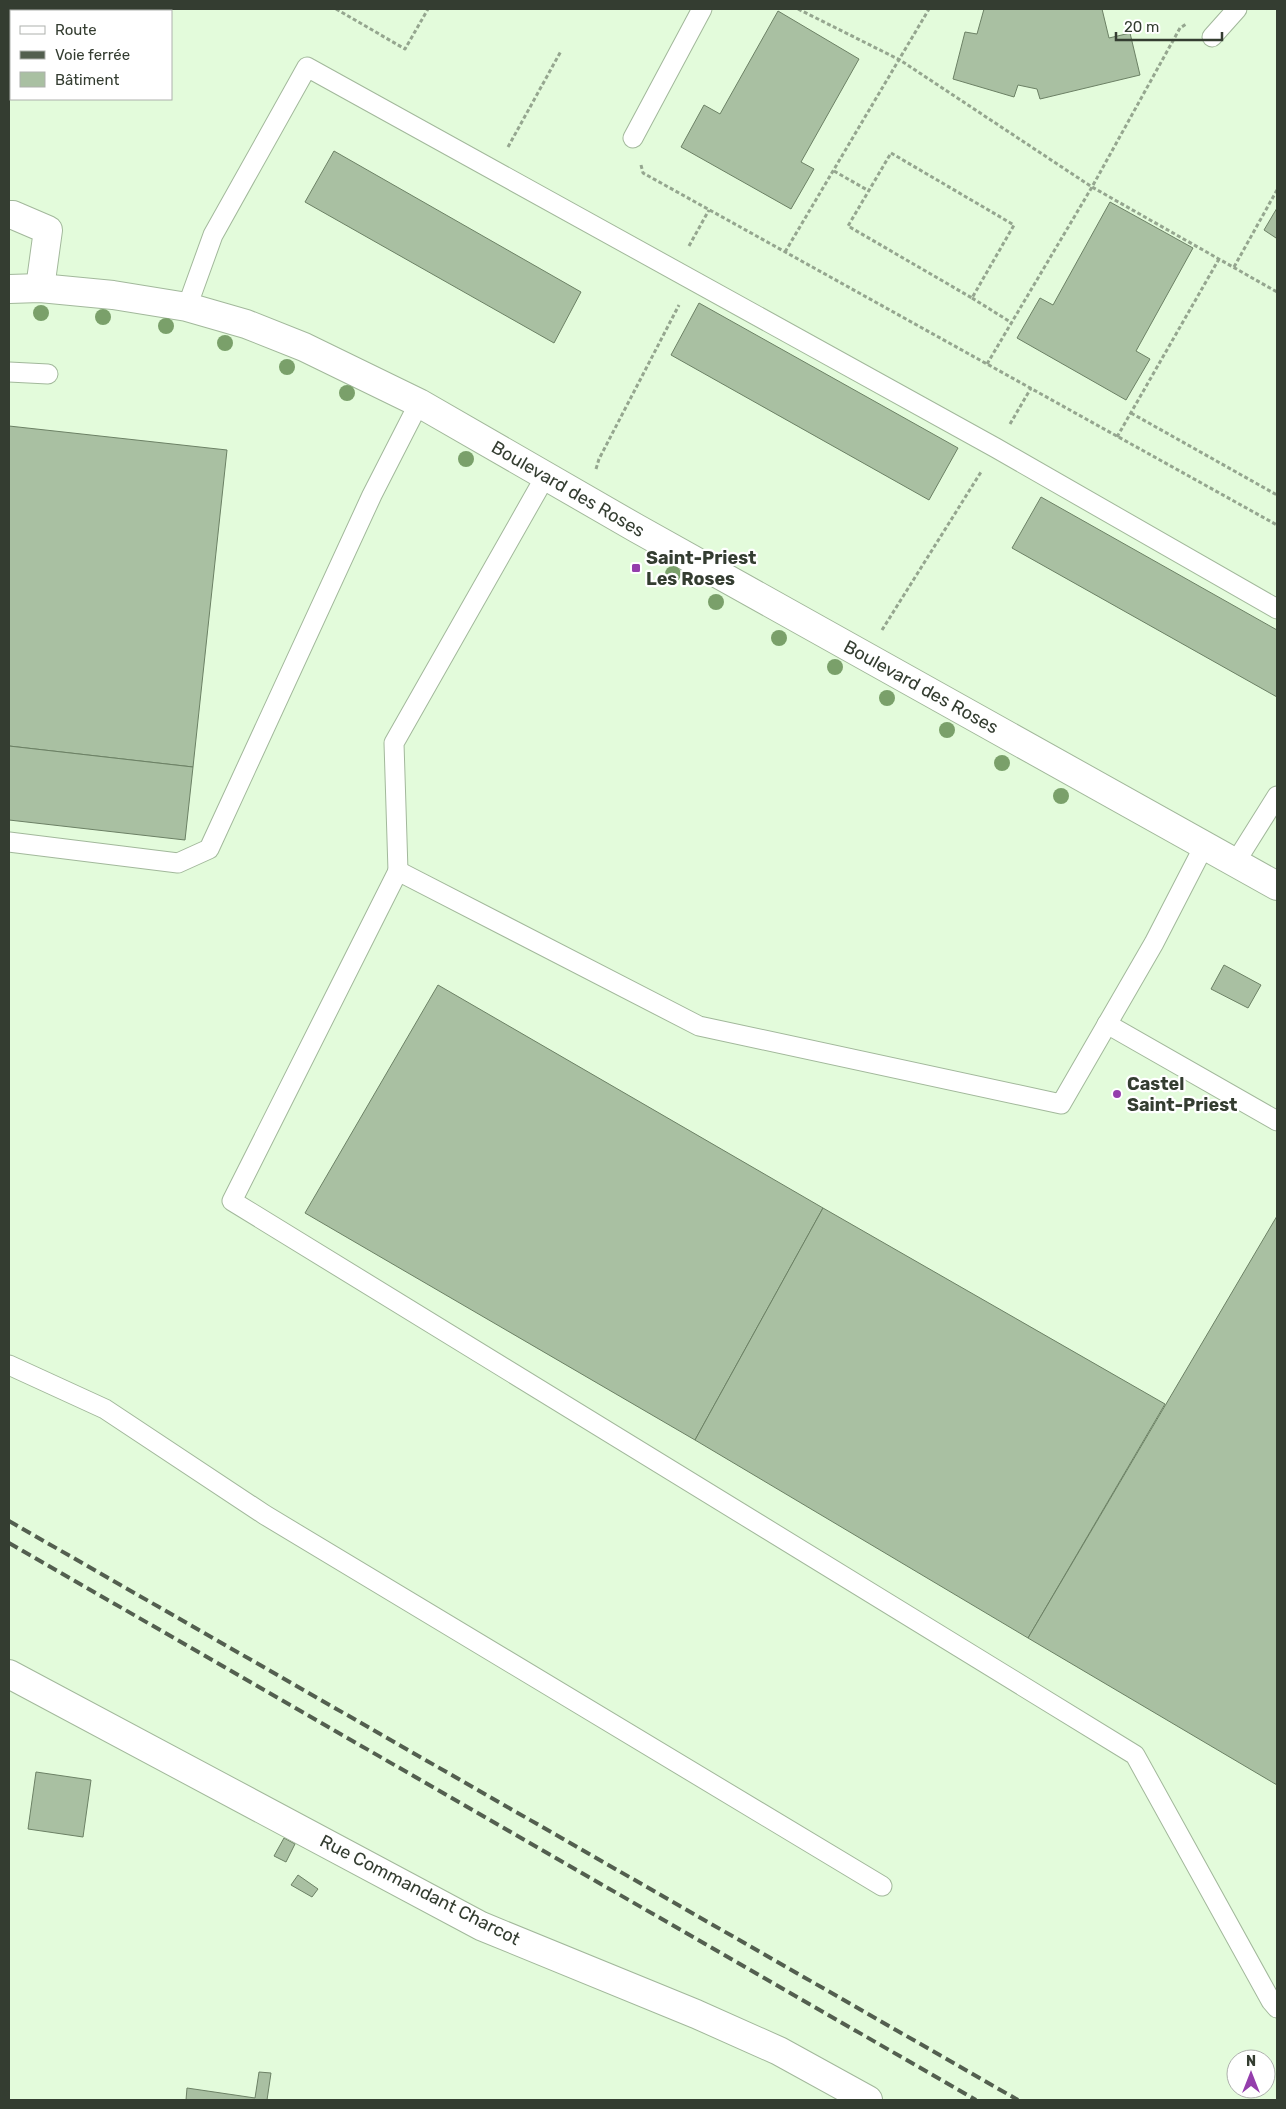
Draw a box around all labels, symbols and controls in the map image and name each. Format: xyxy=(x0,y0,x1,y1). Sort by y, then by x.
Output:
legend xyxy=(10,10,172,100)
scale bar xyxy=(1116,10,1222,42)
text: 20 m xyxy=(1124,18,1159,36)
text: Route xyxy=(55,21,97,39)
text: Voie ferrée xyxy=(55,46,130,64)
text: Bâtiment xyxy=(55,71,119,89)
street label: Boulevard des Roses xyxy=(487,436,649,542)
place label: Saint-Priest Les Roses xyxy=(646,547,757,590)
marker: Saint-Priest Les Roses xyxy=(630,562,642,574)
street label: Boulevard des Roses xyxy=(840,635,1002,739)
place label: Castel Saint-Priest xyxy=(1127,1073,1238,1116)
marker: Castel Saint-Priest xyxy=(1111,1088,1123,1100)
street label: Rue Commandant Charcot xyxy=(316,1830,524,1950)
north arrow xyxy=(1226,2049,1276,2099)
text: N xyxy=(1246,2053,1256,2070)

